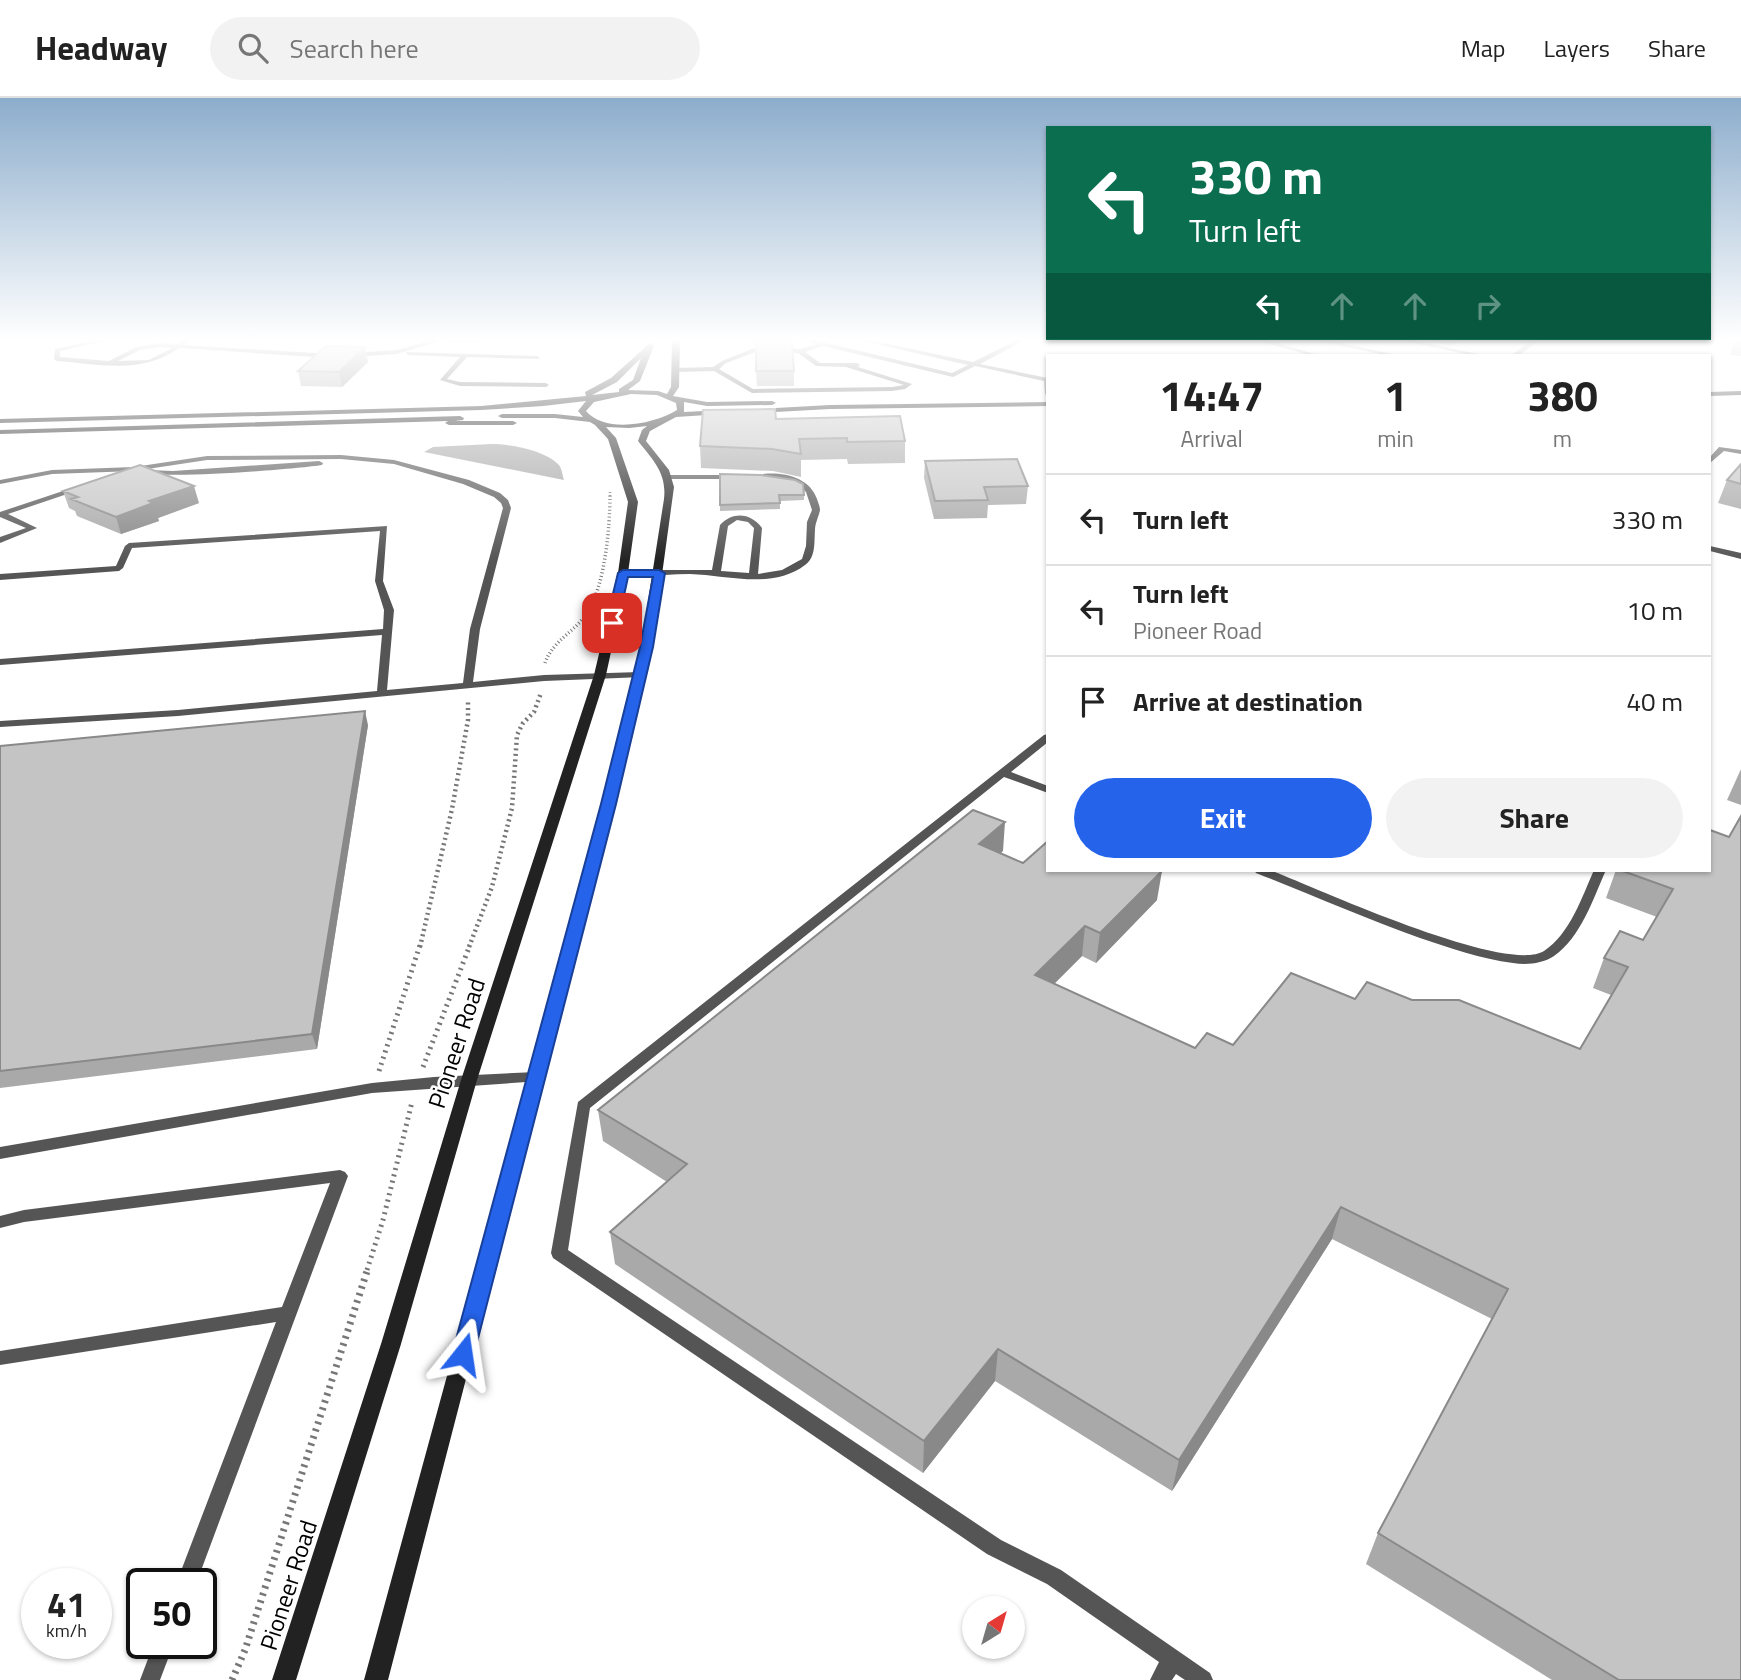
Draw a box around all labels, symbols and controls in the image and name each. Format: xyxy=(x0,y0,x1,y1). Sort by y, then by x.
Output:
search box xyxy=(210,17,700,80)
text: Headway xyxy=(35,23,168,73)
icon: search xyxy=(234,29,272,67)
text: Search here xyxy=(290,29,419,68)
text: Map xyxy=(1461,30,1506,66)
text: Layers xyxy=(1544,30,1610,66)
text: Share xyxy=(1648,30,1706,66)
text: 330 m xyxy=(1189,138,1323,213)
icon: left xyxy=(1074,154,1165,245)
text: Turn left xyxy=(1189,206,1301,254)
icon: left xyxy=(1250,287,1288,325)
icon: ahead xyxy=(1323,287,1361,325)
icon: ahead xyxy=(1396,287,1434,325)
icon: right xyxy=(1469,287,1507,325)
text: 14:47 xyxy=(1159,363,1264,427)
text: 1 xyxy=(1384,363,1407,427)
text: 380 xyxy=(1527,363,1598,427)
text: Arrival xyxy=(1180,421,1243,456)
text: min xyxy=(1377,421,1414,456)
text: m xyxy=(1553,421,1572,456)
text: Turn left xyxy=(1133,500,1228,539)
text: 330 m xyxy=(1612,500,1683,539)
icon: left xyxy=(1074,501,1112,539)
text: Turn left xyxy=(1133,574,1228,613)
text: 10 m xyxy=(1626,591,1683,630)
icon: left xyxy=(1074,592,1112,630)
pin xyxy=(582,593,642,653)
icon: arrive xyxy=(593,604,631,642)
text: Pioneer Road xyxy=(1133,613,1262,648)
text: Arrive at destination xyxy=(1133,682,1363,721)
text: 40 m xyxy=(1626,682,1683,721)
icon: arrive xyxy=(1074,683,1112,721)
button: Exit xyxy=(1074,778,1372,858)
button: Share xyxy=(1386,778,1683,858)
street label: Pioneer Road xyxy=(418,973,494,1113)
position arrow xyxy=(426,1317,500,1391)
street label: Pioneer Road xyxy=(250,1515,326,1655)
speed limit sign: 50 xyxy=(126,1568,217,1659)
text: 41 xyxy=(47,1577,86,1631)
north arrow xyxy=(962,1596,1026,1659)
map controls xyxy=(962,1596,1025,1659)
text: km/h xyxy=(46,1617,87,1644)

